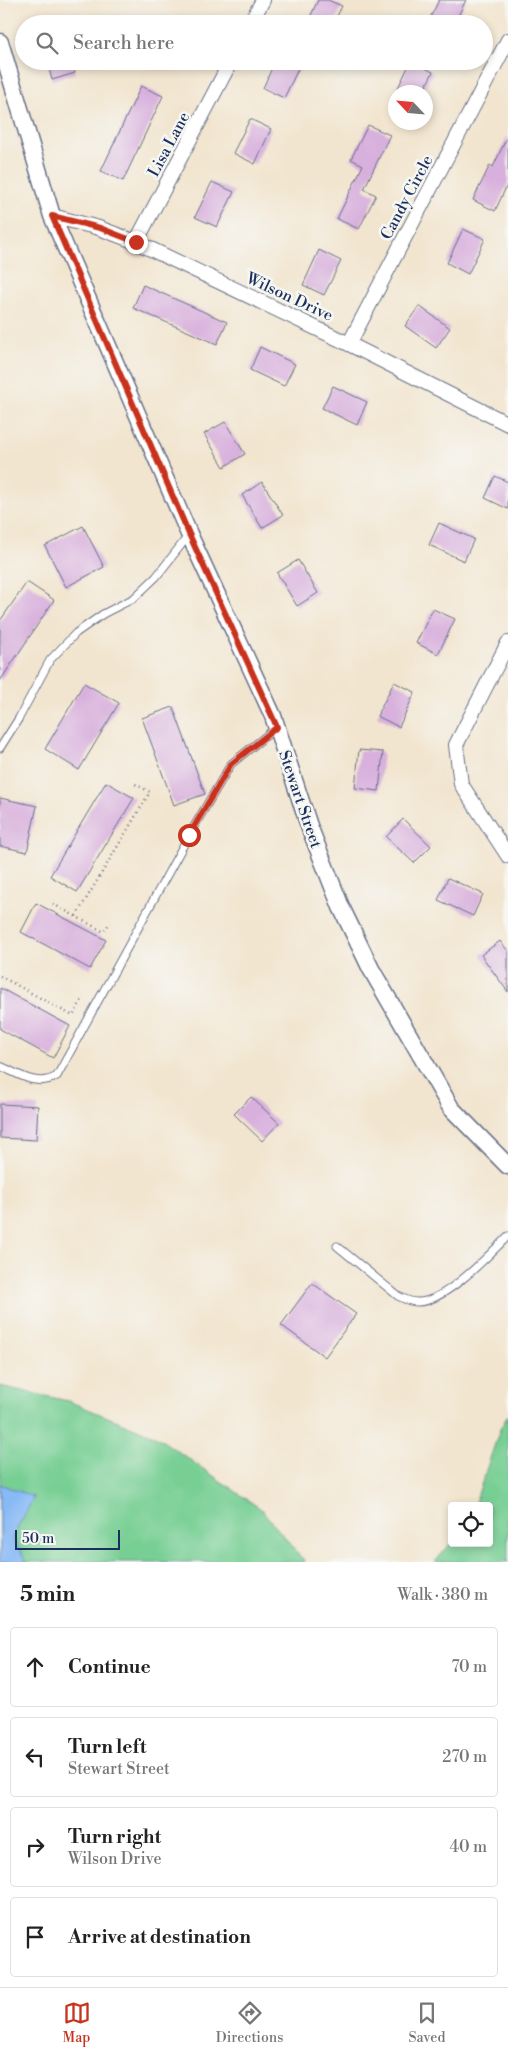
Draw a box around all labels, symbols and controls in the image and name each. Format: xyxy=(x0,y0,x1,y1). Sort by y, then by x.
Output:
search box xyxy=(15,15,493,70)
icon: search xyxy=(33,29,61,57)
text: Search here xyxy=(73,31,174,55)
north arrow xyxy=(388,85,433,130)
street label: Lisa Lane xyxy=(143,109,194,180)
street label: Candy Circle xyxy=(376,152,437,243)
route end xyxy=(125,231,148,254)
street label: Wilson Drive xyxy=(242,268,336,326)
street label: Stewart Street xyxy=(274,748,326,851)
route start xyxy=(178,824,201,847)
map controls xyxy=(448,1502,493,1547)
button: locate xyxy=(448,1502,493,1547)
scale bar xyxy=(15,1527,120,1550)
text: 50 m xyxy=(22,1530,54,1548)
text: 5 min xyxy=(20,1582,75,1608)
text: Walk · 380 m xyxy=(398,1585,488,1605)
icon: ahead xyxy=(21,1653,49,1681)
text: Continue xyxy=(68,1655,151,1679)
text: 70 m xyxy=(451,1657,487,1677)
text: Turn left xyxy=(68,1735,147,1759)
icon: left xyxy=(21,1743,49,1771)
text: 270 m xyxy=(442,1747,487,1767)
text: Stewart Street xyxy=(68,1759,170,1779)
text: Turn right xyxy=(68,1825,161,1849)
icon: right xyxy=(21,1833,49,1861)
text: 40 m xyxy=(450,1837,487,1857)
text: Wilson Drive xyxy=(68,1849,162,1869)
icon: arrive xyxy=(21,1923,49,1951)
text: Arrive at destination xyxy=(68,1925,251,1949)
tab: Map xyxy=(63,1999,91,2047)
tab: Directions xyxy=(216,1999,283,2047)
tab: Saved xyxy=(409,1999,445,2047)

